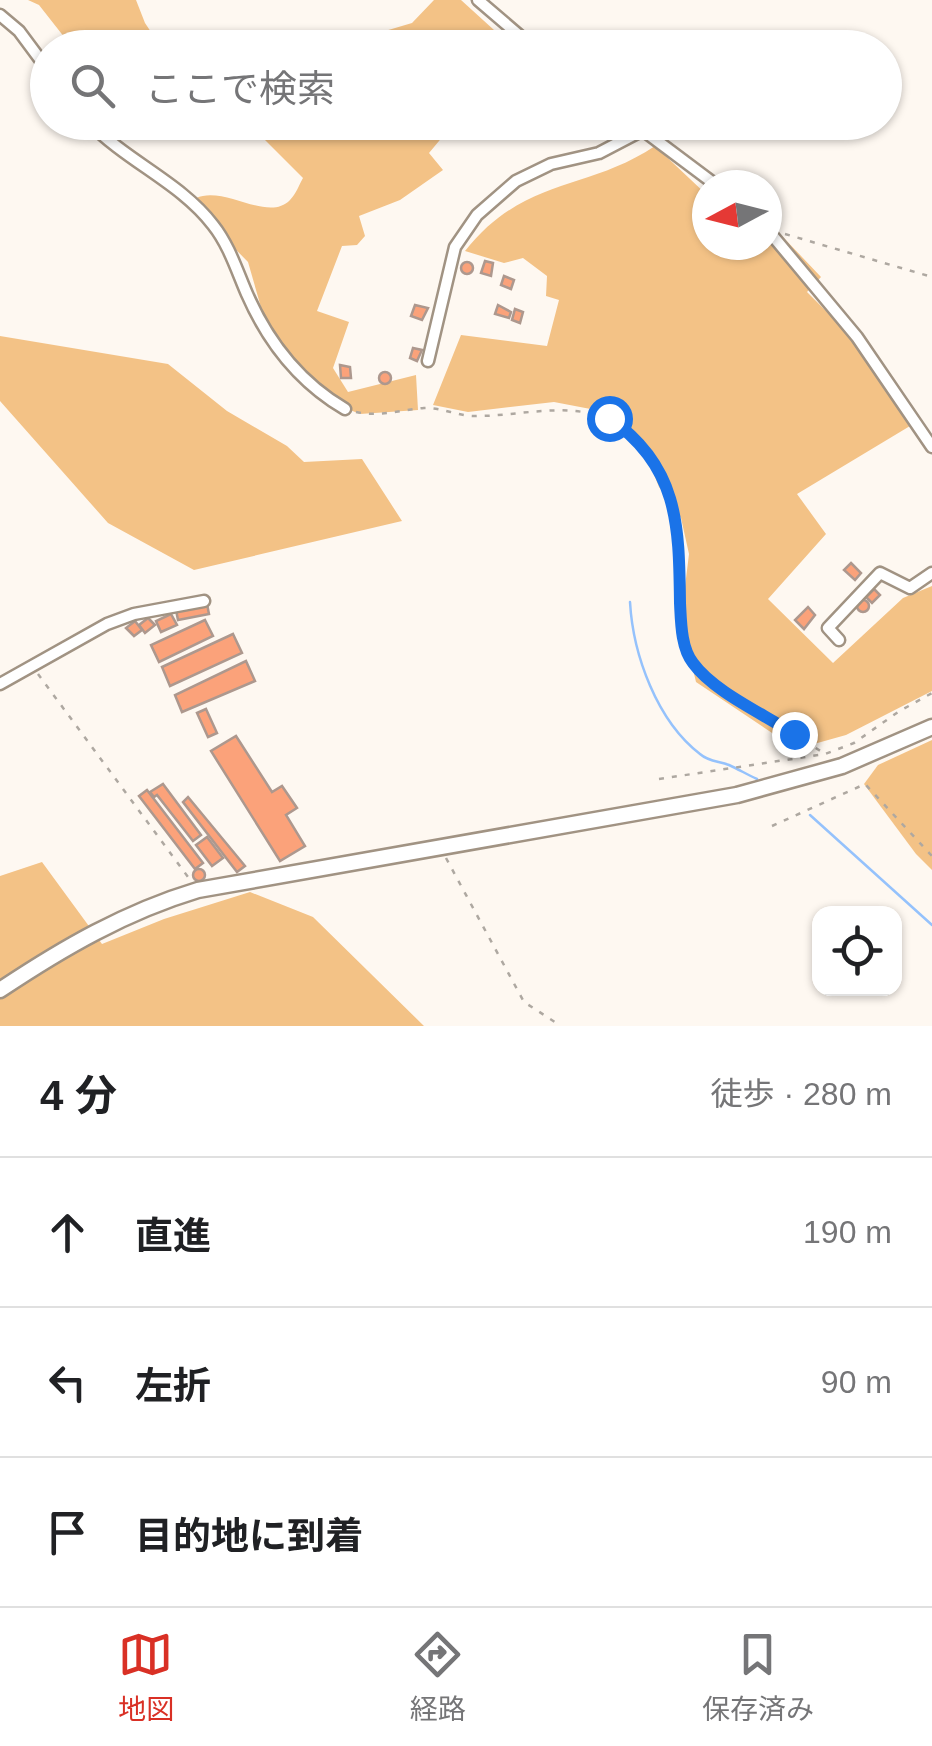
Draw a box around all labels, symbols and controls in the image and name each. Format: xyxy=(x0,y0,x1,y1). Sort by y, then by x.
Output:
search box xyxy=(30,30,902,140)
icon: search xyxy=(65,58,120,113)
text: ここで検索 xyxy=(145,68,335,110)
north arrow xyxy=(692,170,782,260)
route start xyxy=(587,396,633,442)
route end xyxy=(772,712,818,758)
map controls xyxy=(812,906,902,996)
button: locate xyxy=(812,906,902,996)
text: 4 分 xyxy=(40,1072,117,1119)
text: 徒歩 · 280 m xyxy=(711,1076,892,1112)
icon: ahead xyxy=(40,1205,95,1260)
text: 190 m xyxy=(803,1214,892,1250)
text: 直進 xyxy=(135,1215,211,1257)
icon: left xyxy=(40,1355,95,1410)
text: 90 m xyxy=(821,1364,892,1400)
text: 左折 xyxy=(135,1365,211,1407)
icon: arrive xyxy=(40,1505,95,1560)
text: 目的地に到着 xyxy=(135,1515,363,1557)
tab: 地図 xyxy=(118,1627,174,1727)
tab: 経路 xyxy=(410,1627,466,1727)
tab: 保存済み xyxy=(702,1627,814,1727)

